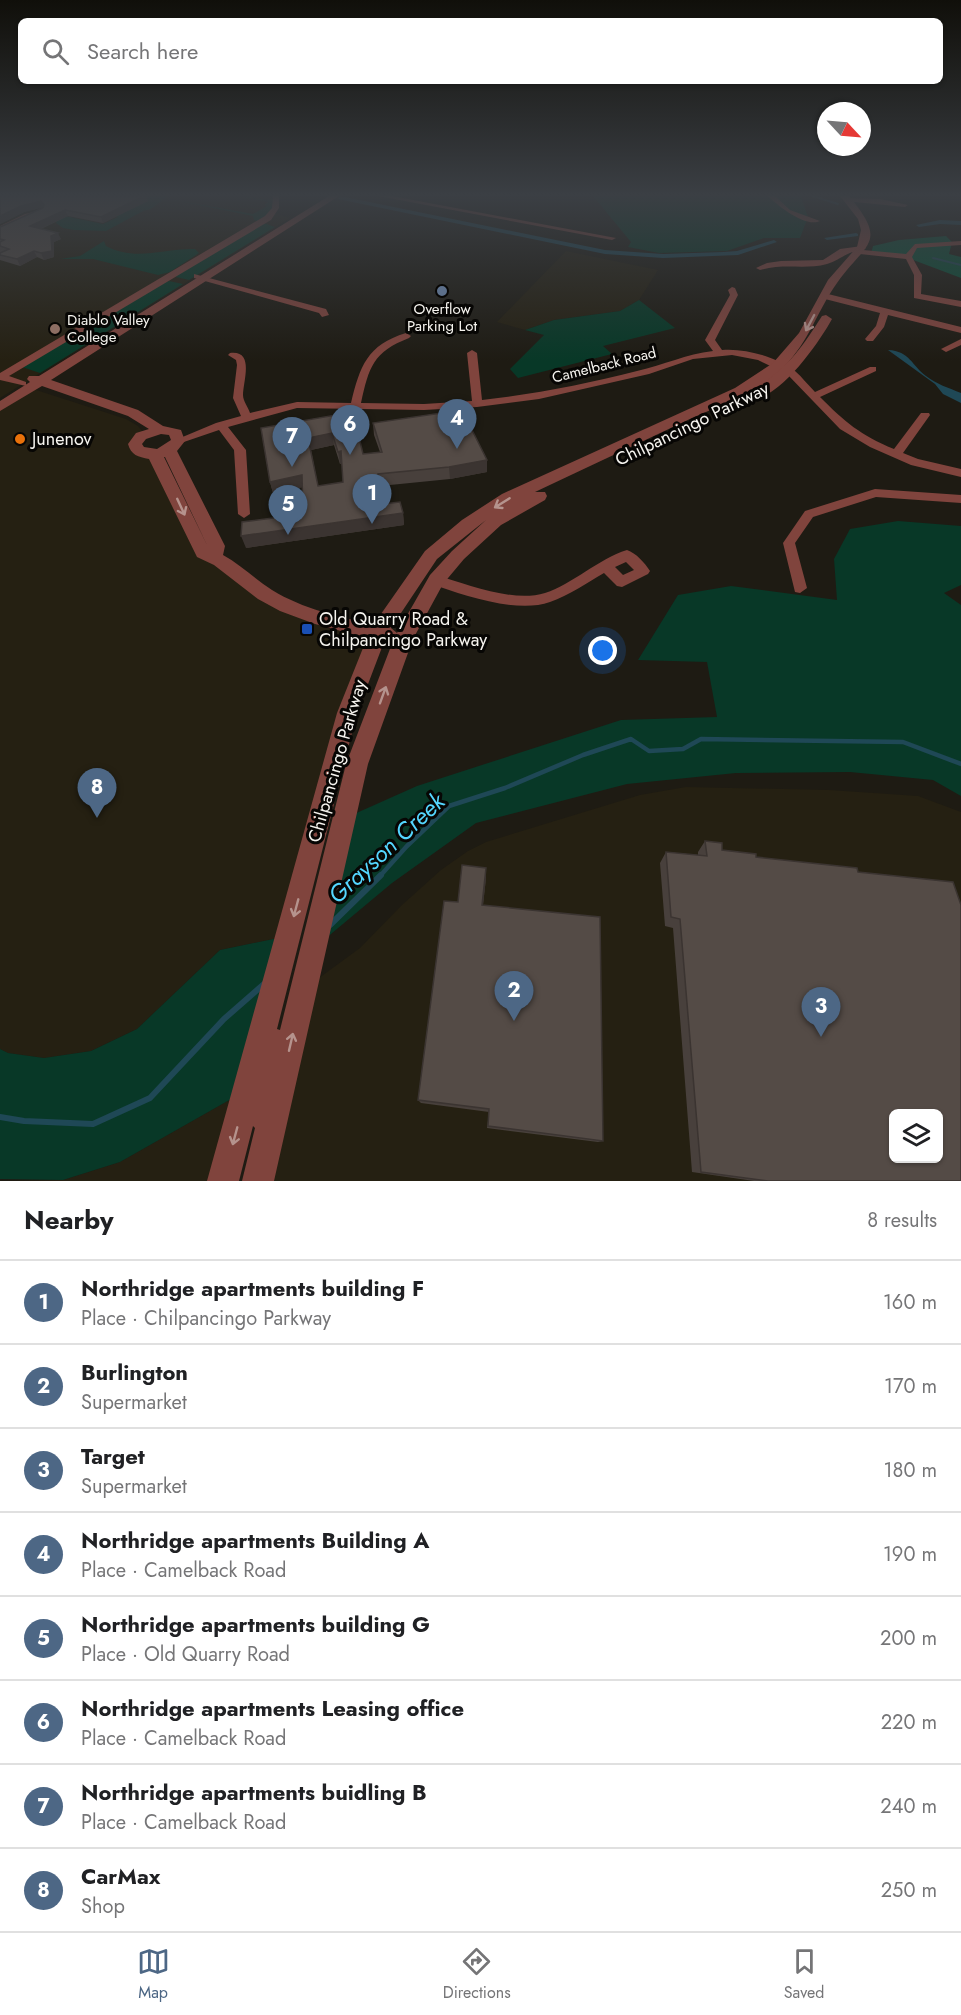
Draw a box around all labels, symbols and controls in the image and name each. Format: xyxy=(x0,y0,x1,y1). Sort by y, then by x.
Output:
search box xyxy=(18,18,943,84)
icon: search xyxy=(39,35,72,68)
text: Search here xyxy=(87,35,198,67)
north arrow xyxy=(817,102,871,156)
marker: Overflow Parking Lot xyxy=(435,284,449,298)
place label: Overflow Parking Lot xyxy=(407,298,477,337)
place label: Diablo Valley College xyxy=(67,309,150,348)
one-way arrow xyxy=(804,313,815,331)
marker: Diablo Valley College xyxy=(48,322,62,336)
street label: Camelback Road xyxy=(550,341,658,389)
street label: Chilpancingo Parkway xyxy=(611,375,773,473)
pin: 4 xyxy=(438,400,476,449)
pin: 6 xyxy=(330,406,370,455)
pin: 7 xyxy=(272,418,312,467)
place label: Junenov xyxy=(30,426,91,452)
marker: Junenov xyxy=(13,432,27,446)
pin: 1 xyxy=(352,474,392,524)
pin: 5 xyxy=(268,486,308,535)
one-way arrow xyxy=(493,496,510,509)
one-way arrow xyxy=(176,497,188,515)
place label: Old Quarry Road & Chilpancingo Parkway xyxy=(319,606,487,653)
marker: Old Quarry Road & Chilpancingo Parkway xyxy=(300,622,314,636)
your location xyxy=(588,636,617,665)
street label: Chilpancingo Parkway xyxy=(301,676,373,845)
one-way arrow xyxy=(378,686,389,705)
pin: 8 xyxy=(78,768,116,818)
water label: Grayson Creek xyxy=(320,783,454,912)
one-way arrow xyxy=(290,898,301,917)
pin: 2 xyxy=(494,972,534,1021)
pin: 3 xyxy=(802,988,840,1037)
one-way arrow xyxy=(285,1033,297,1052)
map controls xyxy=(889,1109,943,1163)
button: layers xyxy=(889,1109,943,1163)
one-way arrow xyxy=(229,1126,241,1145)
text: Nearby xyxy=(24,1201,113,1239)
text: 8 results xyxy=(867,1206,937,1235)
text: Northridge apartments building F xyxy=(81,1272,424,1304)
text: 1 xyxy=(38,1288,49,1317)
text: 160 m xyxy=(883,1288,937,1317)
text: Place · Chilpancingo Parkway xyxy=(81,1304,331,1333)
text: Burlington xyxy=(81,1356,188,1388)
text: 2 xyxy=(37,1372,50,1401)
text: 170 m xyxy=(884,1372,937,1401)
text: Supermarket xyxy=(81,1388,187,1417)
text: Target xyxy=(81,1440,145,1472)
text: 3 xyxy=(37,1456,50,1485)
text: 180 m xyxy=(883,1456,937,1485)
text: Supermarket xyxy=(81,1472,187,1501)
text: Northridge apartments Building A xyxy=(81,1524,429,1556)
text: 4 xyxy=(37,1540,50,1569)
text: 190 m xyxy=(883,1540,937,1569)
text: Place · Camelback Road xyxy=(81,1556,286,1585)
text: Northridge apartments building G xyxy=(81,1608,430,1640)
text: 5 xyxy=(37,1624,50,1653)
text: 200 m xyxy=(880,1624,937,1653)
text: Place · Old Quarry Road xyxy=(81,1640,290,1669)
text: Northridge apartments Leasing office xyxy=(81,1692,464,1724)
text: 6 xyxy=(37,1708,50,1737)
text: 220 m xyxy=(881,1708,937,1737)
text: Place · Camelback Road xyxy=(81,1724,286,1753)
text: Northridge apartments buidling B xyxy=(81,1776,427,1808)
text: 7 xyxy=(37,1792,50,1821)
text: 240 m xyxy=(880,1792,937,1821)
text: Place · Camelback Road xyxy=(81,1808,286,1837)
text: CarMax xyxy=(81,1860,161,1892)
text: 8 xyxy=(37,1876,50,1905)
text: 250 m xyxy=(881,1876,937,1905)
text: Shop xyxy=(81,1892,125,1921)
tab: Map xyxy=(137,1945,170,2004)
tab: Directions xyxy=(443,1945,511,2004)
tab: Saved xyxy=(784,1945,824,2004)

